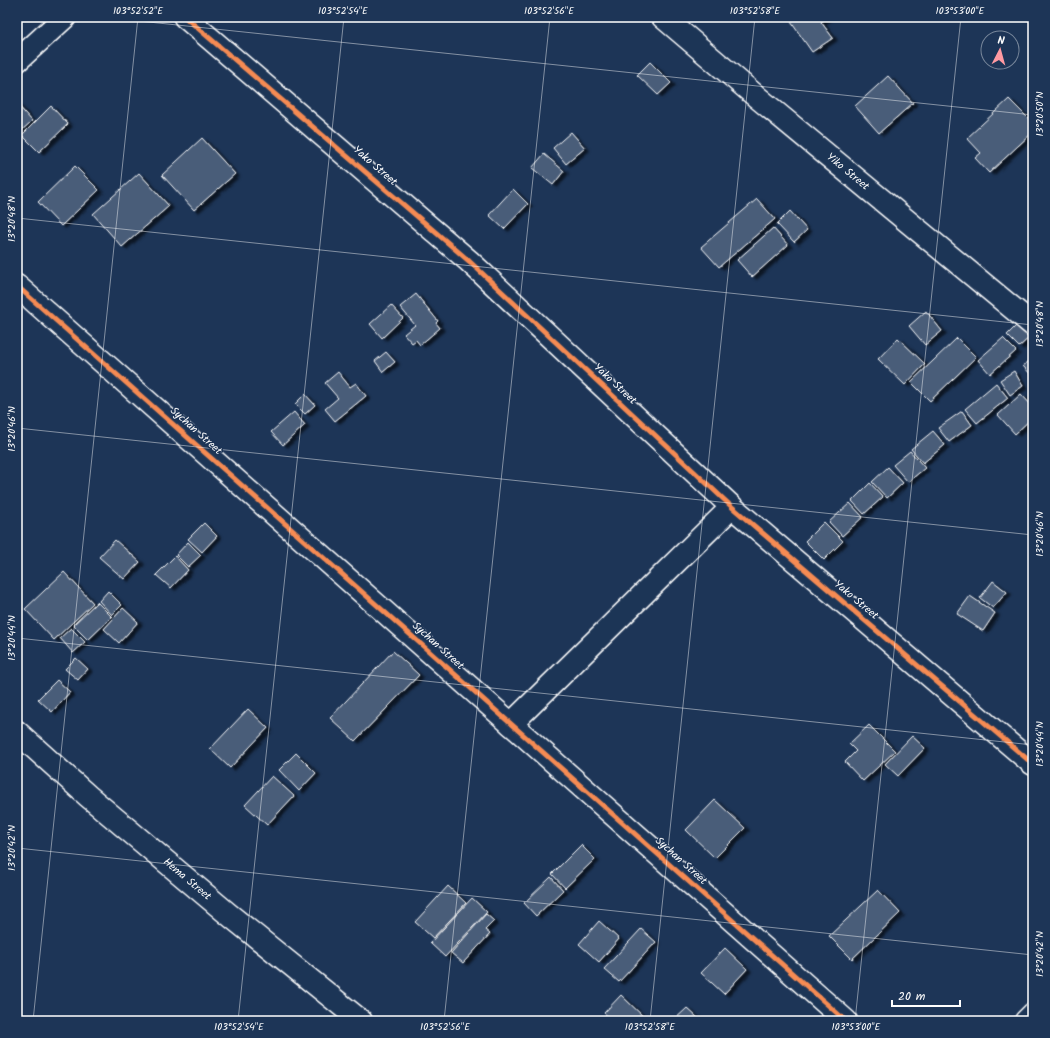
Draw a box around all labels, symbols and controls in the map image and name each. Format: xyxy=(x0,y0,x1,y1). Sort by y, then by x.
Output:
text: 103°52'52"E xyxy=(113,3,164,19)
text: 103°52'54"E xyxy=(318,3,369,19)
text: 103°52'56"E xyxy=(524,3,575,19)
text: 103°52'58"E xyxy=(730,3,781,19)
text: 103°53'00"E xyxy=(936,3,986,19)
north arrow xyxy=(980,30,1020,70)
text: N xyxy=(997,32,1005,50)
text: 13°20'50"N xyxy=(1032,91,1048,136)
street label: Yako Street xyxy=(349,142,402,191)
street label: Yiko Street xyxy=(822,149,874,196)
text: 13°20'48"N xyxy=(4,196,20,242)
text: 13°20'48"N xyxy=(1032,301,1048,347)
street label: Yako Street xyxy=(589,359,641,409)
street label: Sychan Street xyxy=(166,403,227,460)
text: 13°20'46"N xyxy=(4,406,20,452)
text: 13°20'46"N xyxy=(1032,511,1048,557)
street label: Yako Street xyxy=(830,576,883,625)
text: 13°20'44"N xyxy=(4,615,20,661)
street label: Sychan Street xyxy=(408,618,469,675)
text: 13°20'44"N xyxy=(1032,721,1048,767)
text: 13°20'42"N xyxy=(4,825,20,871)
street label: Sychan Street xyxy=(651,833,712,890)
street label: Hema Street xyxy=(159,854,216,906)
text: 13°20'42"N xyxy=(1032,931,1048,977)
scale bar xyxy=(892,982,960,1008)
text: 20 m xyxy=(898,987,926,1006)
text: 103°52'54"E xyxy=(214,1019,265,1035)
text: 103°52'56"E xyxy=(420,1019,471,1035)
text: 103°52'58"E xyxy=(625,1019,676,1035)
text: 103°53'00"E xyxy=(832,1019,882,1035)

